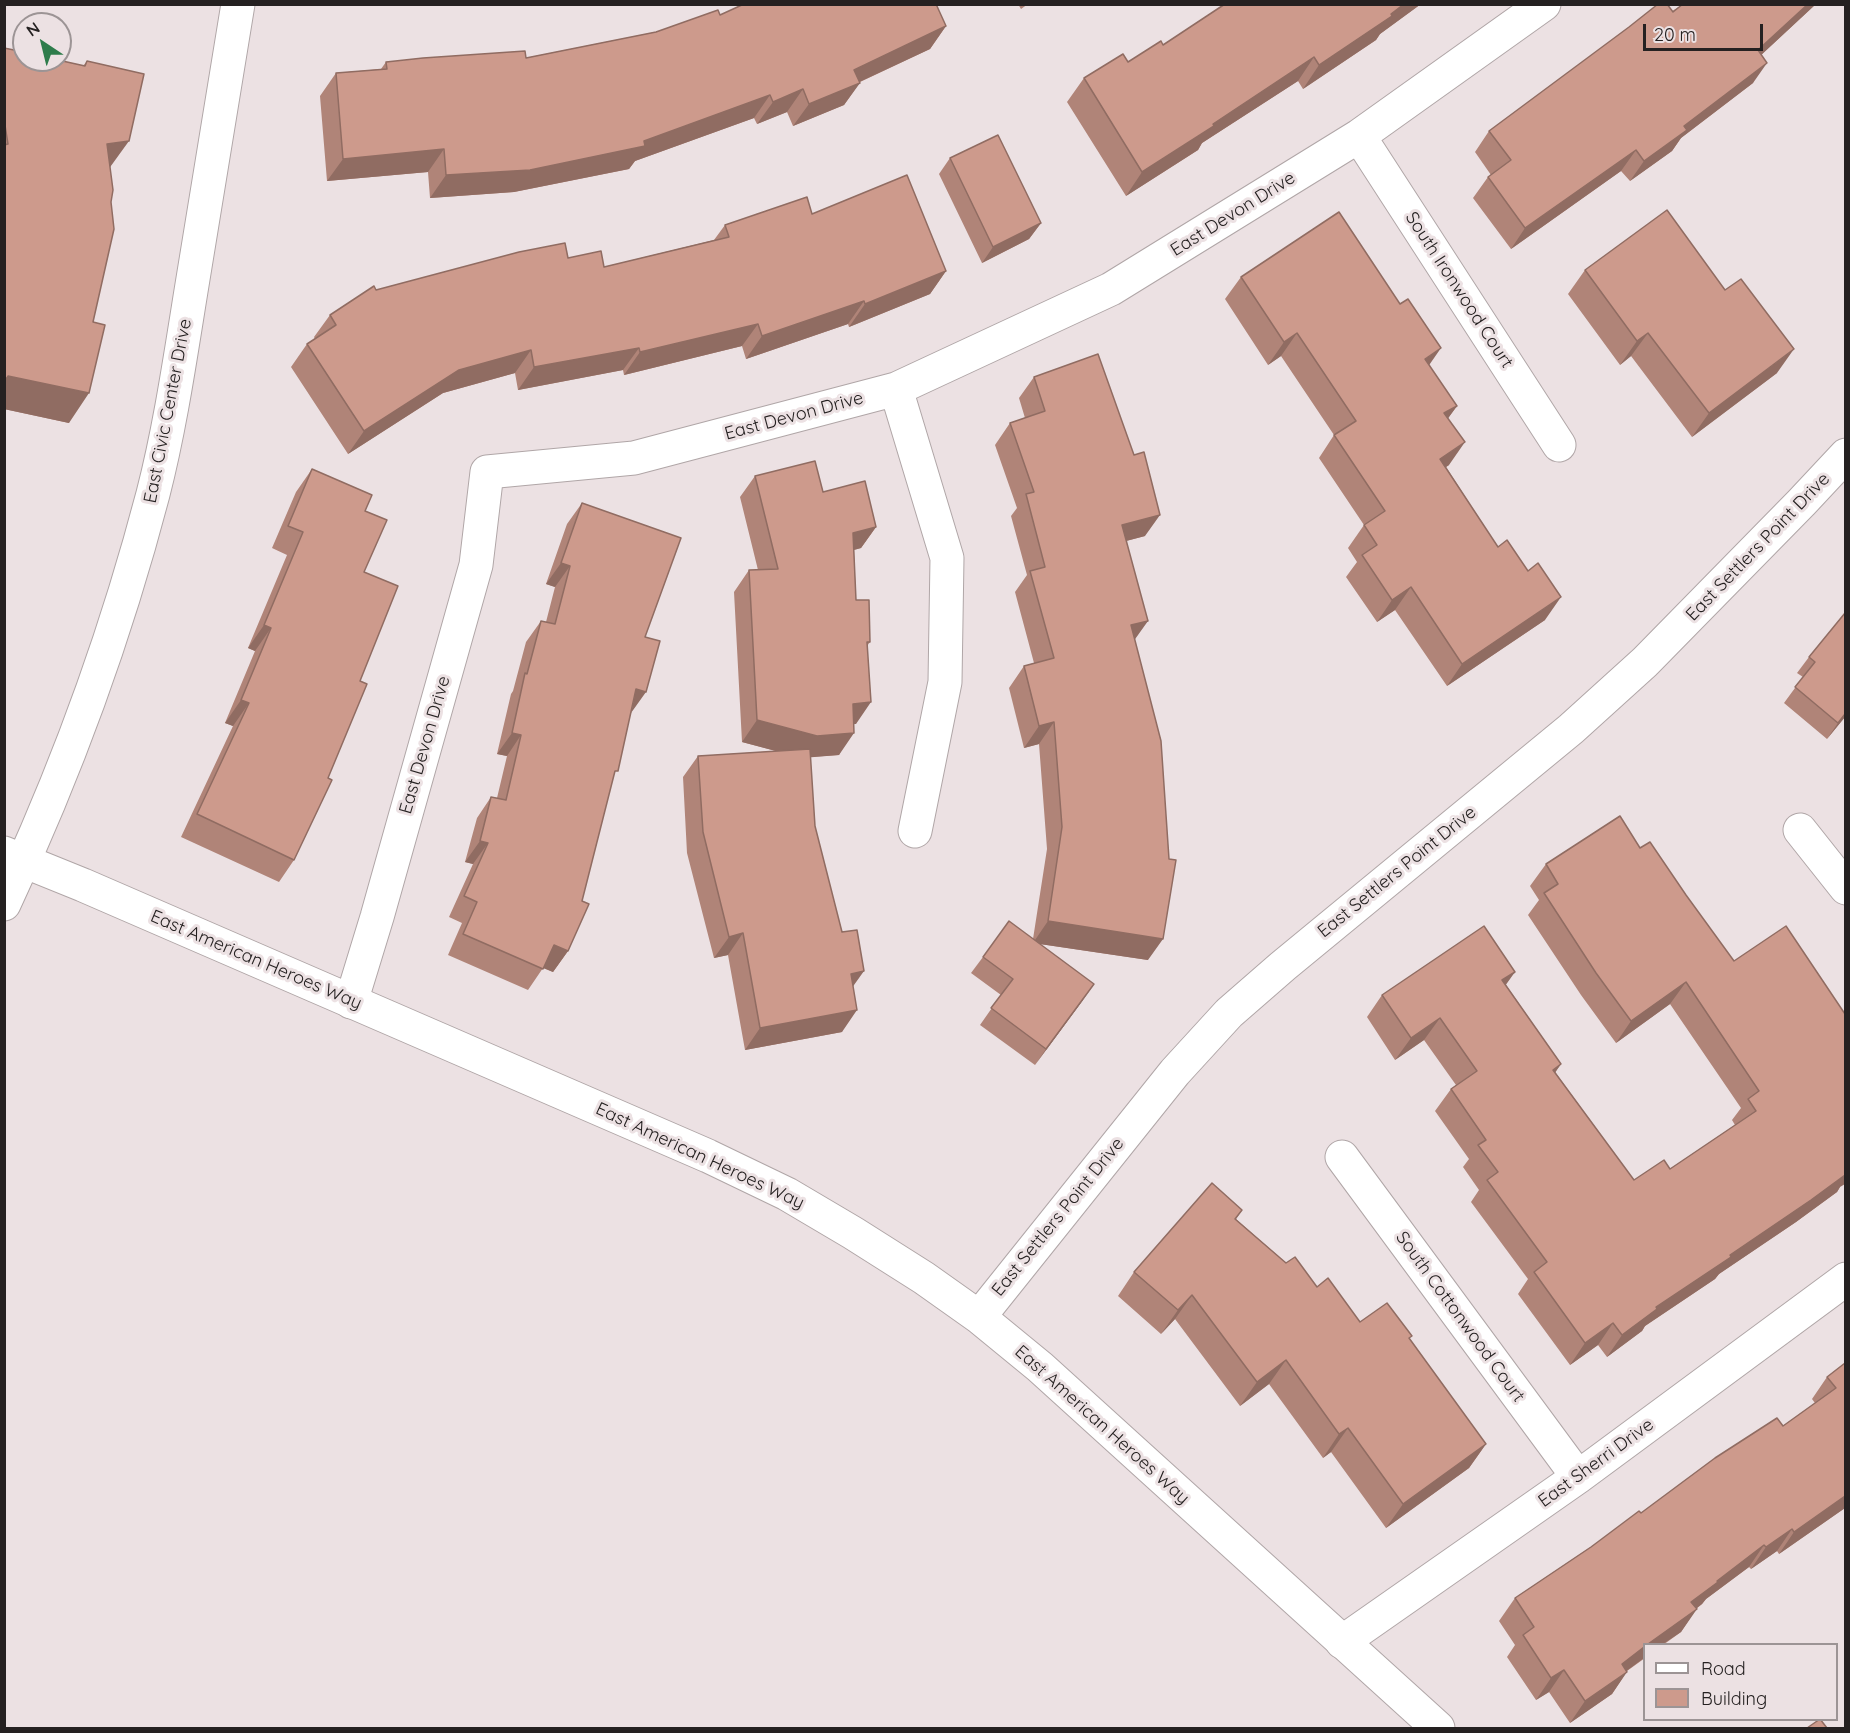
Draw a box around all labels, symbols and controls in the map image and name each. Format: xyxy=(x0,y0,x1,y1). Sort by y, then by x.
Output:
north arrow xyxy=(12,12,72,72)
scale bar xyxy=(1646,12,1766,50)
text: N xyxy=(22,17,43,40)
text: 20 m xyxy=(1654,23,1696,46)
street label: East Devon Drive xyxy=(1167,167,1299,261)
street label: South Ironwood Court xyxy=(1400,208,1518,372)
street label: East Civic Center Drive xyxy=(140,317,196,505)
street label: East Devon Drive xyxy=(722,387,866,445)
street label: East Settlers Point Drive xyxy=(1682,468,1834,626)
street label: East Devon Drive xyxy=(395,673,455,817)
street label: East Settlers Point Drive xyxy=(1313,801,1481,943)
street label: East American Heroes Way xyxy=(147,906,365,1014)
street label: East American Heroes Way xyxy=(592,1098,808,1214)
street label: East Settlers Point Drive xyxy=(987,1133,1129,1301)
street label: South Cottonwood Court xyxy=(1391,1228,1529,1406)
street label: East American Heroes Way xyxy=(1010,1341,1194,1509)
street label: East Sherri Drive xyxy=(1534,1414,1658,1512)
legend xyxy=(1643,1643,1838,1721)
text: Road xyxy=(1701,1657,1746,1680)
text: Building xyxy=(1701,1687,1767,1710)

